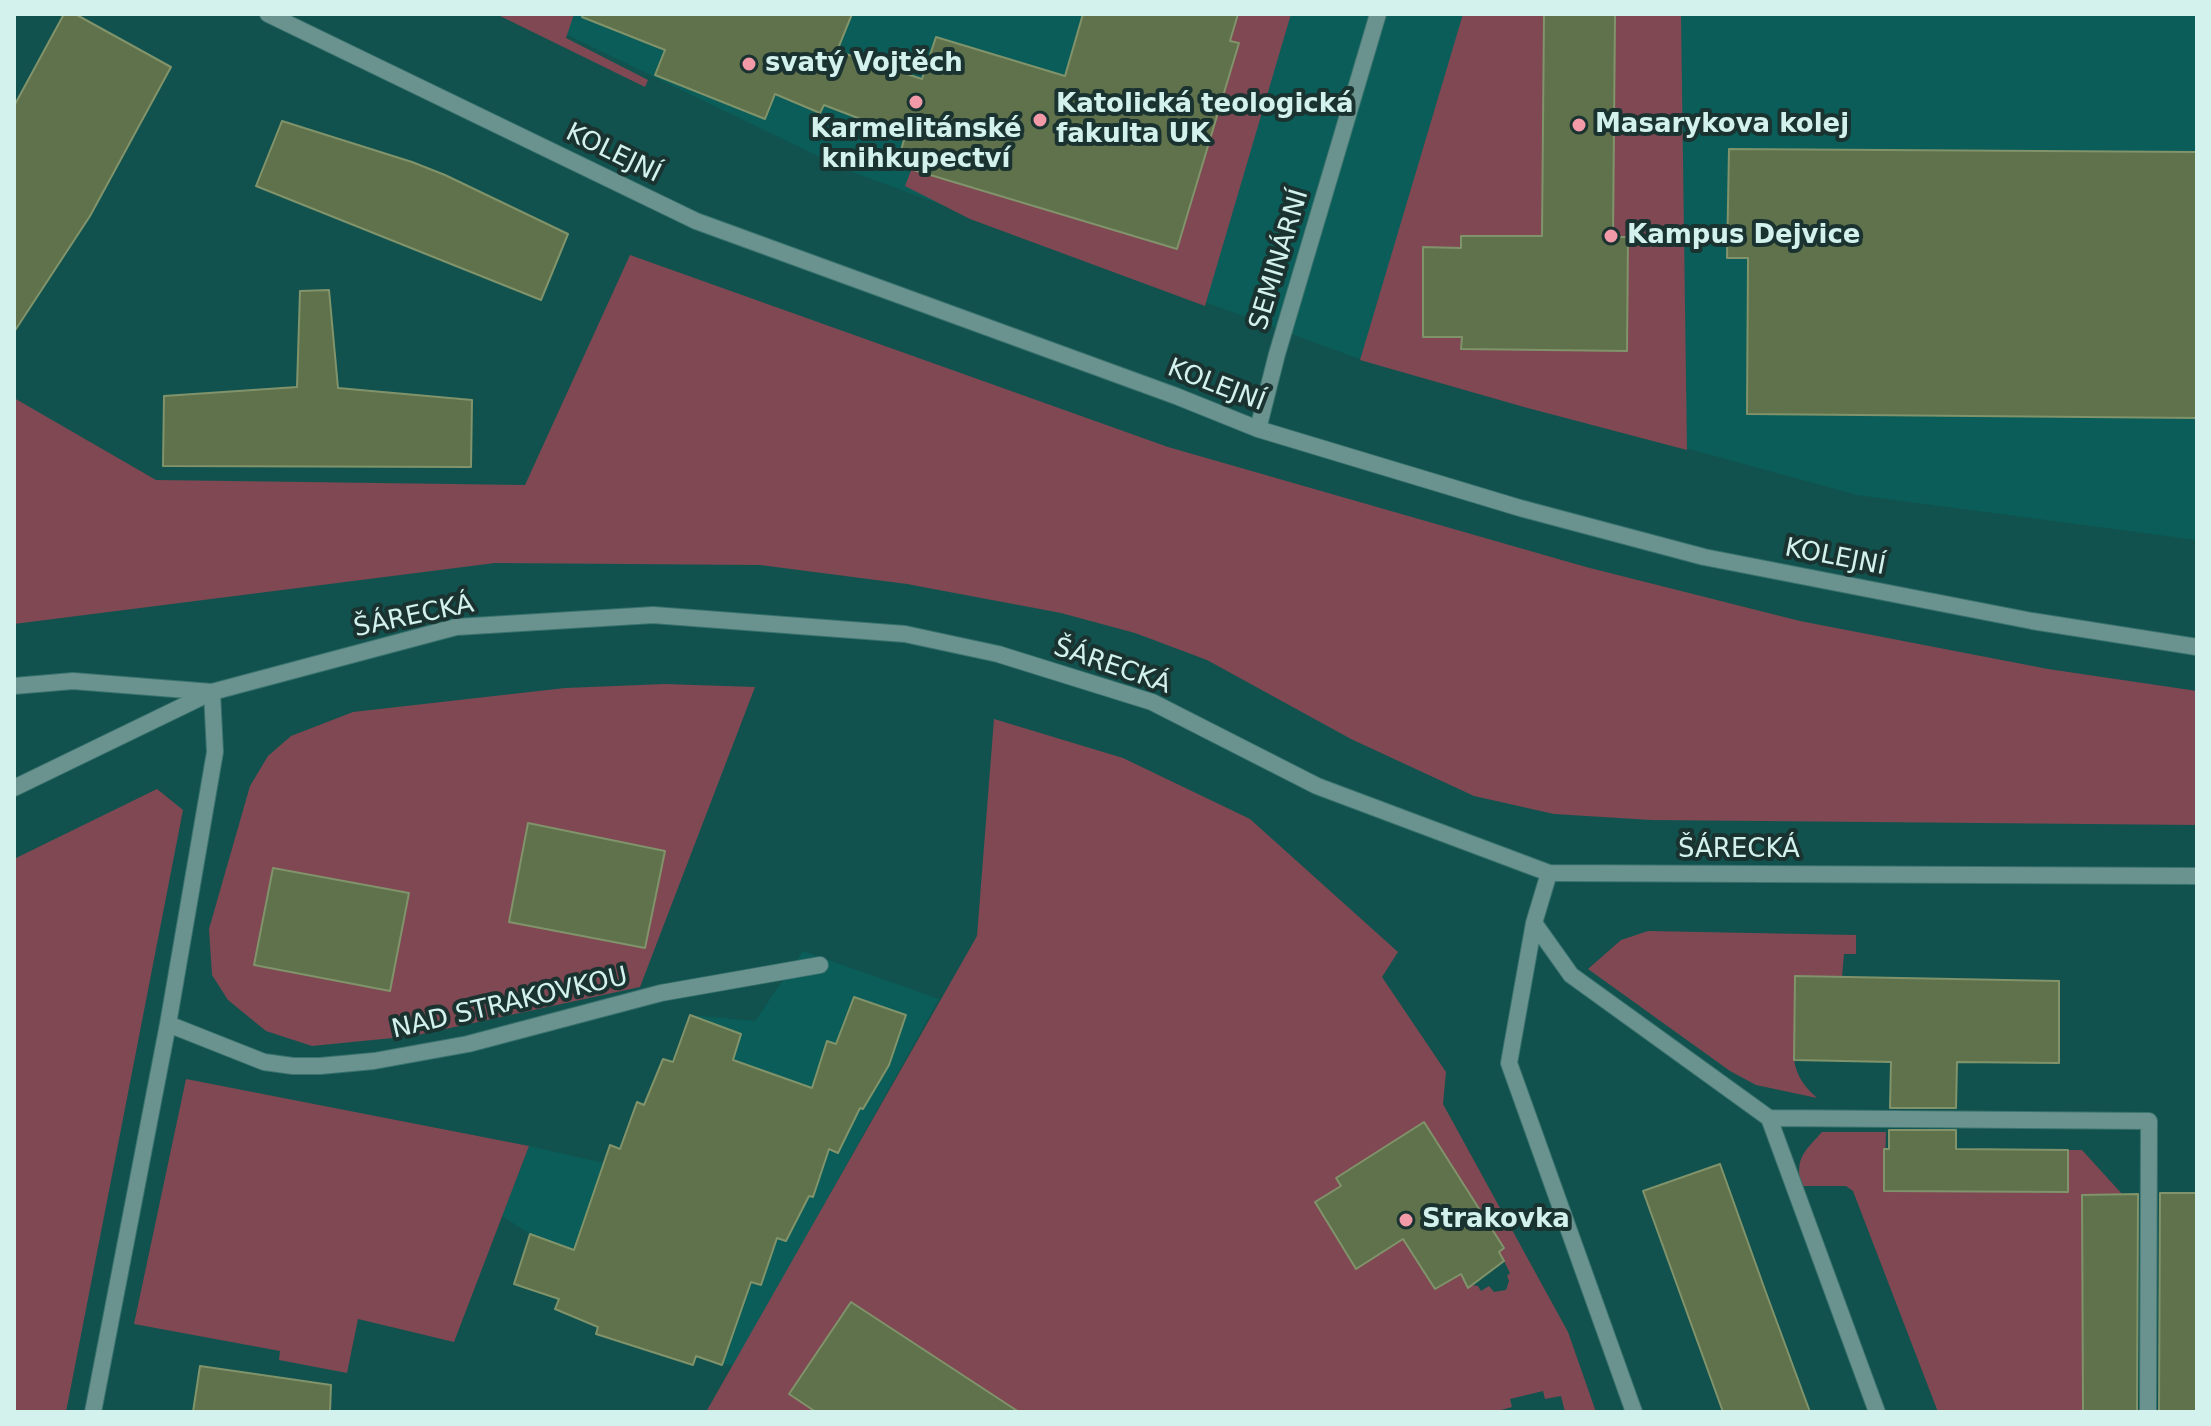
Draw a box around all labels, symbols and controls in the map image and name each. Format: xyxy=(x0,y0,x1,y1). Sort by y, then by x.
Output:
place label: svatý Vojtěch xyxy=(765,48,963,80)
marker: svatý Vojtěch xyxy=(740,55,758,73)
place label: Katolická teologická fakulta UK xyxy=(1056,89,1354,150)
marker: Karmelitánské knihkupectví xyxy=(907,93,925,111)
place label: Masarykova kolej xyxy=(1595,109,1849,141)
marker: Katolická teologická fakulta UK xyxy=(1031,111,1049,129)
place label: Karmelitánské knihkupectví xyxy=(810,114,1022,176)
marker: Masarykova kolej xyxy=(1570,116,1588,134)
street label: KOLEJNÍ xyxy=(560,118,666,190)
street label: SEMINÁRNÍ xyxy=(1244,186,1316,334)
place label: Kampus Dejvice xyxy=(1627,220,1860,252)
marker: Kampus Dejvice xyxy=(1602,227,1620,245)
street label: KOLEJNÍ xyxy=(1163,353,1269,419)
street label: KOLEJNÍ xyxy=(1782,533,1888,583)
street label: ŠÁRECKÁ xyxy=(351,589,477,645)
street label: ŠÁRECKÁ xyxy=(1049,632,1175,702)
street label: ŠÁRECKÁ xyxy=(1678,834,1800,866)
street label: NAD STRAKOVKOU xyxy=(389,962,631,1046)
place label: Strakovka xyxy=(1422,1204,1570,1236)
marker: Strakovka xyxy=(1397,1211,1415,1229)

